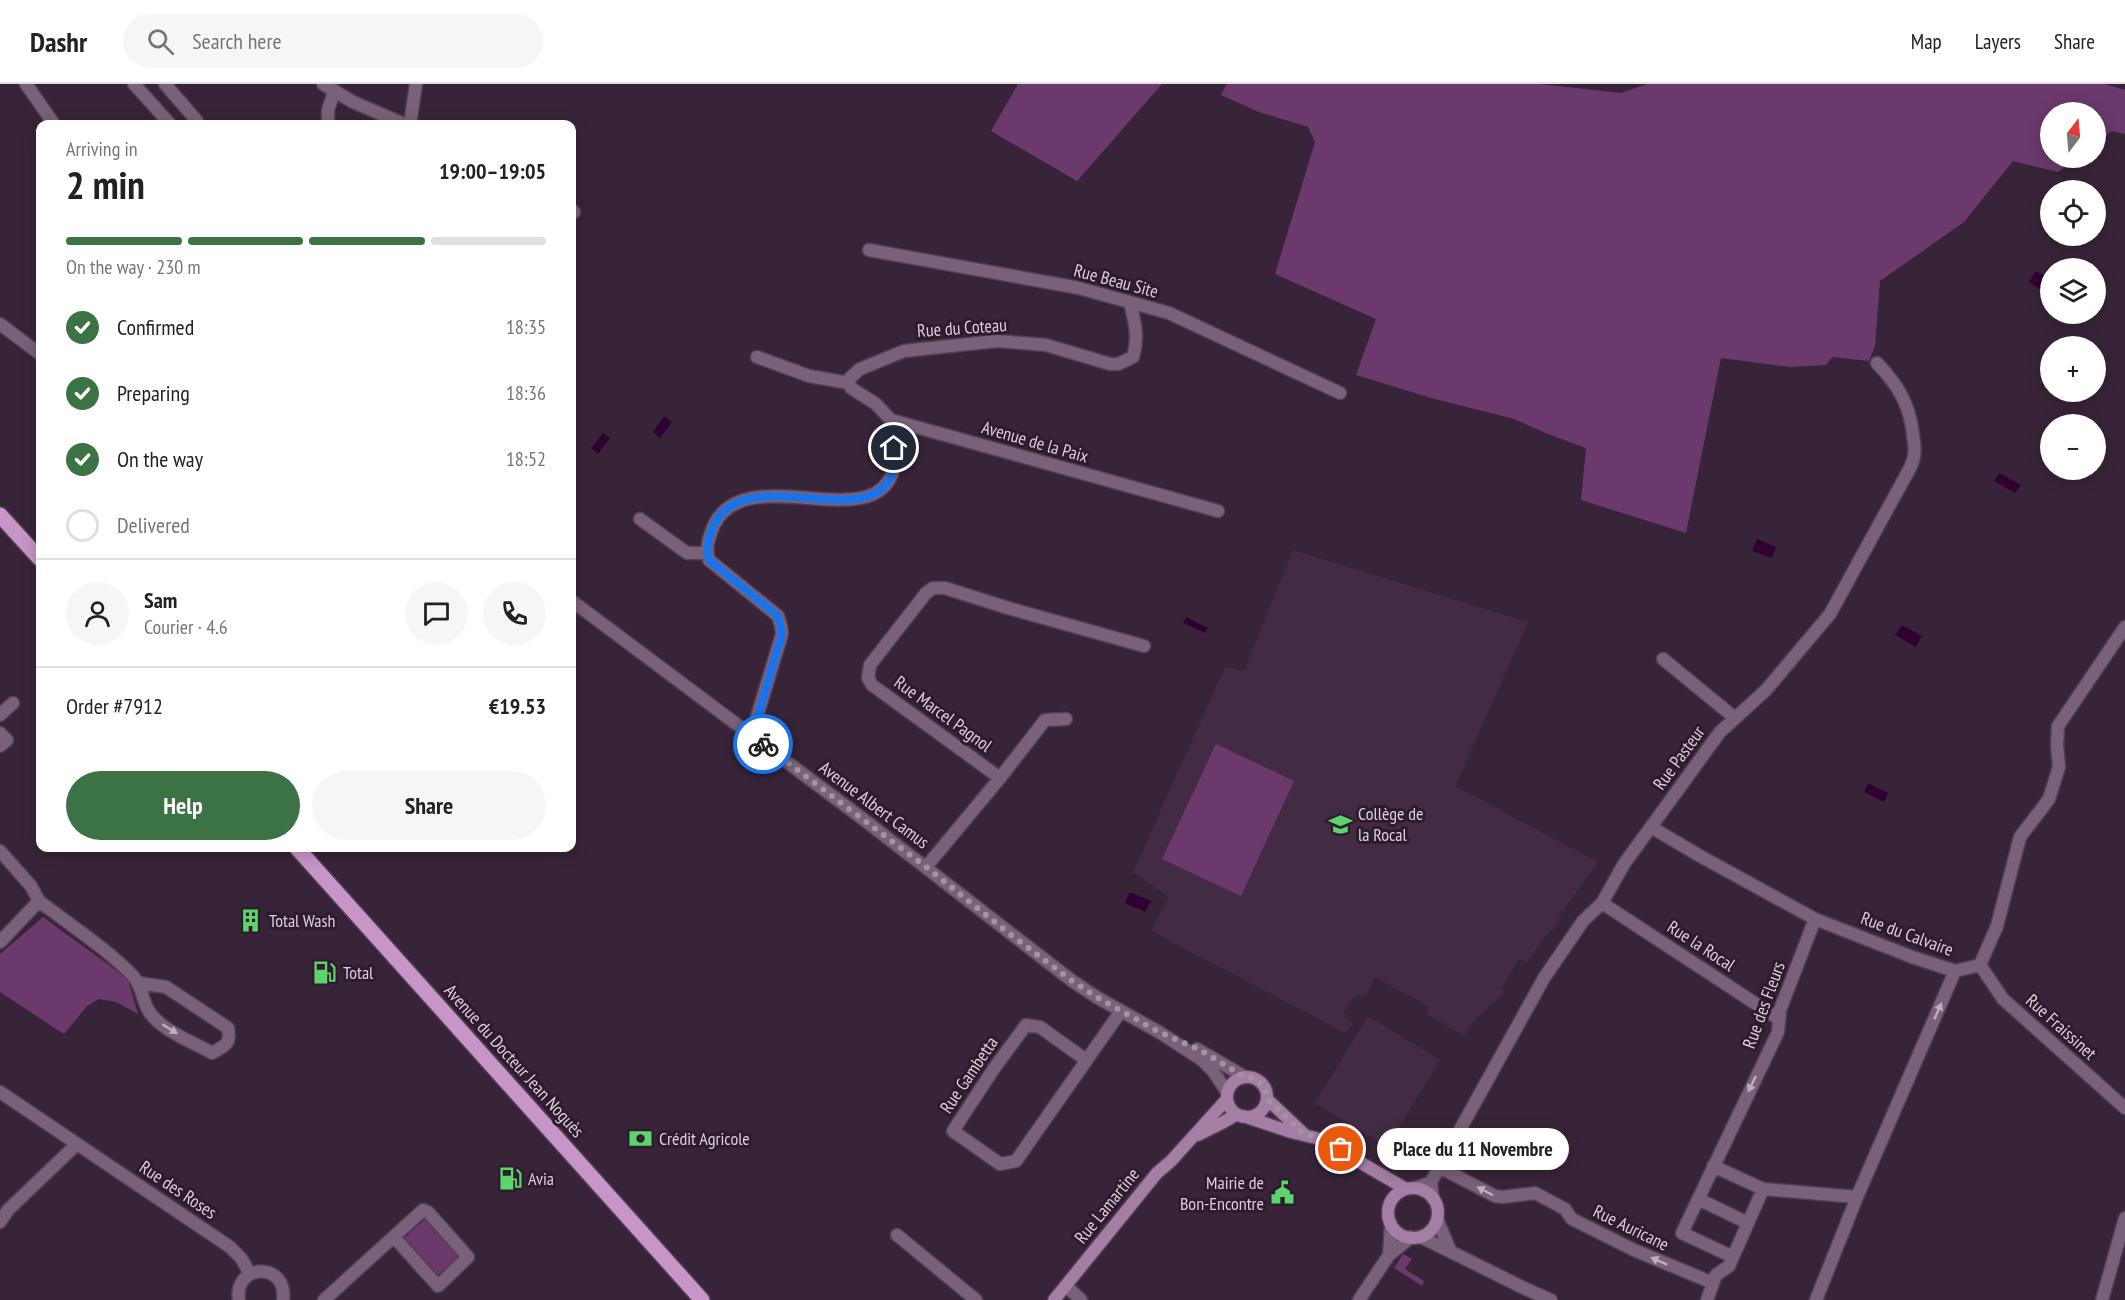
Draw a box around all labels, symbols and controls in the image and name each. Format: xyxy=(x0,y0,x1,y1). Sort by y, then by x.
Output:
search box xyxy=(123,14,543,68)
text: Dashr xyxy=(30,23,87,60)
icon: search xyxy=(144,25,177,58)
text: Search here xyxy=(192,27,282,55)
text: Map xyxy=(1911,28,1942,55)
text: Layers xyxy=(1975,28,2021,55)
text: Share xyxy=(2054,28,2095,55)
north arrow xyxy=(2040,102,2106,168)
map controls xyxy=(2040,102,2106,480)
text: Arriving in xyxy=(66,136,138,162)
text: 19:00–19:05 xyxy=(439,157,546,185)
text: 2 min xyxy=(66,159,145,210)
button: locate xyxy=(2040,180,2106,246)
text: On the way · 230 m xyxy=(66,254,201,280)
street label: Rue Beau Site xyxy=(1071,258,1161,303)
button: layers xyxy=(2040,258,2106,324)
icon: check xyxy=(66,311,99,344)
text: Confirmed xyxy=(117,313,194,341)
street label: Rue du Coteau xyxy=(916,313,1008,342)
text: 18:35 xyxy=(506,314,546,340)
button: + xyxy=(2040,336,2106,402)
icon: check xyxy=(66,377,99,410)
text: Preparing xyxy=(117,379,190,407)
text: 18:36 xyxy=(506,380,546,406)
button: − xyxy=(2040,414,2106,480)
street label: Avenue de la Paix xyxy=(979,415,1092,468)
pin xyxy=(868,422,919,473)
icon: home xyxy=(877,431,910,464)
icon: check xyxy=(66,443,99,476)
text: On the way xyxy=(117,445,203,473)
text: 18:52 xyxy=(506,446,546,472)
text: Delivered xyxy=(117,511,190,539)
button: person xyxy=(66,582,129,645)
button: chat xyxy=(405,582,468,645)
button: phone xyxy=(483,582,546,645)
text: Sam xyxy=(144,586,177,614)
text: Courier · 4.6 xyxy=(144,614,228,640)
street label: Rue Marcel Pagnol xyxy=(890,670,997,757)
text: Order #7912 xyxy=(66,692,163,720)
text: €19.53 xyxy=(489,692,546,720)
courier xyxy=(733,714,793,774)
street label: Rue Pasteur xyxy=(1648,721,1710,794)
icon: bike xyxy=(747,728,780,761)
street label: Avenue Albert Camus xyxy=(815,756,934,853)
button: Help xyxy=(66,771,300,840)
button: Share xyxy=(312,771,546,840)
place label: Collège de la Rocal xyxy=(1358,802,1423,846)
school or university icon: Collège de la Rocal xyxy=(1327,811,1353,837)
street label: Rue du Calvaire xyxy=(1858,906,1957,961)
building icon: Total Wash xyxy=(238,908,264,934)
place label: Total Wash xyxy=(269,909,336,932)
street label: Rue la Rocal xyxy=(1663,915,1740,976)
street label: Rue des Fleurs xyxy=(1737,958,1790,1051)
fuel station icon: Total xyxy=(312,960,338,986)
place label: Total xyxy=(343,961,374,984)
street label: Avenue du Docteur Jean Noguès xyxy=(439,979,589,1142)
street label: Rue Fraissinet xyxy=(2021,989,2102,1064)
one-way arrow xyxy=(1933,1002,1942,1019)
one-way arrow xyxy=(162,1023,179,1034)
street label: Rue Gambetta xyxy=(934,1032,1003,1118)
one-way arrow xyxy=(1748,1076,1757,1093)
pin xyxy=(1315,1123,1366,1174)
bank icon: Crédit Agricole xyxy=(628,1126,654,1152)
place label: Crédit Agricole xyxy=(659,1127,750,1150)
callout: Place du 11 Novembre xyxy=(1377,1128,1569,1170)
icon: bag xyxy=(1324,1132,1357,1165)
text: Place du 11 Novembre xyxy=(1393,1136,1553,1162)
street label: Rue des Roses xyxy=(135,1155,221,1224)
street label: Rue Lamartine xyxy=(1069,1163,1144,1248)
fuel station icon: Avia xyxy=(497,1166,523,1192)
place label: Avia xyxy=(528,1167,554,1190)
place label: Mairie de Bon-Encontre xyxy=(1180,1171,1264,1215)
public building icon: Mairie de Bon-Encontre xyxy=(1269,1180,1295,1206)
one-way arrow xyxy=(1476,1186,1493,1196)
street label: Rue Auricane xyxy=(1590,1199,1673,1256)
one-way arrow xyxy=(1650,1257,1667,1266)

